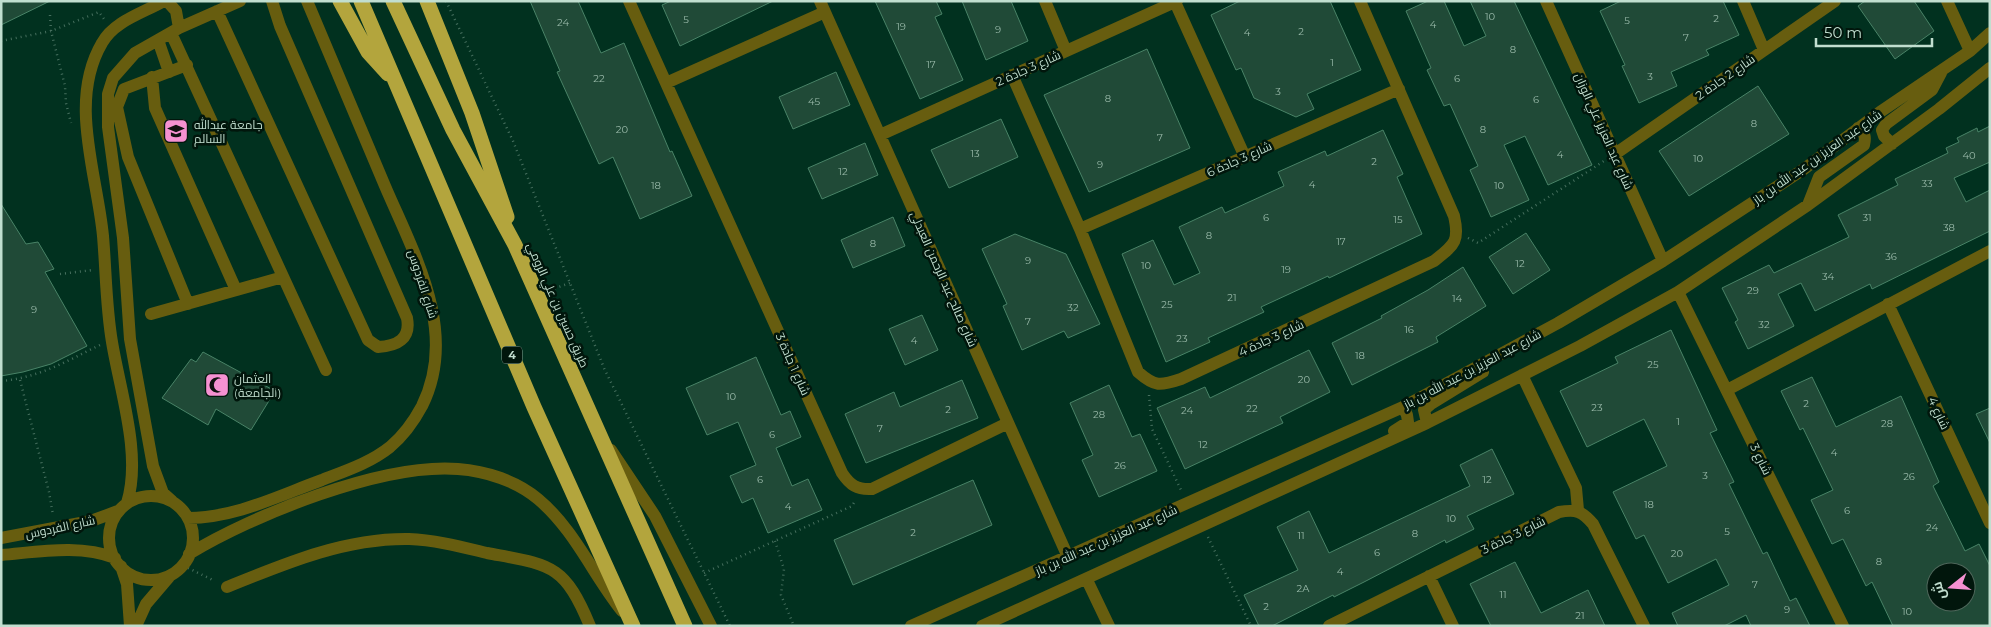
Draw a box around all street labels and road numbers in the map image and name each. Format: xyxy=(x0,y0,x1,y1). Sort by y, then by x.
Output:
street label: شارع 3 جادة 2 xyxy=(993,47,1063,90)
street label: شارع 2 جادة 2 xyxy=(1692,51,1758,104)
street label: شارع عبد العزيز علي الوزان xyxy=(1569,70,1636,193)
street label: شارع عبد العزيز بن عبد الله بن باز xyxy=(1749,107,1885,209)
street label: شارع 3 جادة 6 xyxy=(1204,138,1274,181)
street label: شارع صالح عبد الرحمن العبدلي xyxy=(905,209,981,350)
street label: طريق حسين بن علي الرومي xyxy=(521,240,592,371)
street label: شارع الفردوس xyxy=(404,248,441,320)
street label: شارع 3 جادة 4 xyxy=(1236,316,1307,361)
street label: شارع عبد العزيز بن عبد الله بن باز xyxy=(1400,326,1544,413)
street label: شارع 1 جادة 3 xyxy=(772,330,813,398)
road number: 4 xyxy=(502,346,522,364)
street label: شارع 4 xyxy=(1924,394,1953,432)
street label: شارع 3 xyxy=(1746,441,1775,478)
street label: شارع عبد العزيز بن عبد الله بن باز xyxy=(1032,502,1180,579)
street label: شارع الفردوس xyxy=(24,512,97,543)
street label: شارع 3 جادة 3 xyxy=(1479,513,1548,558)

